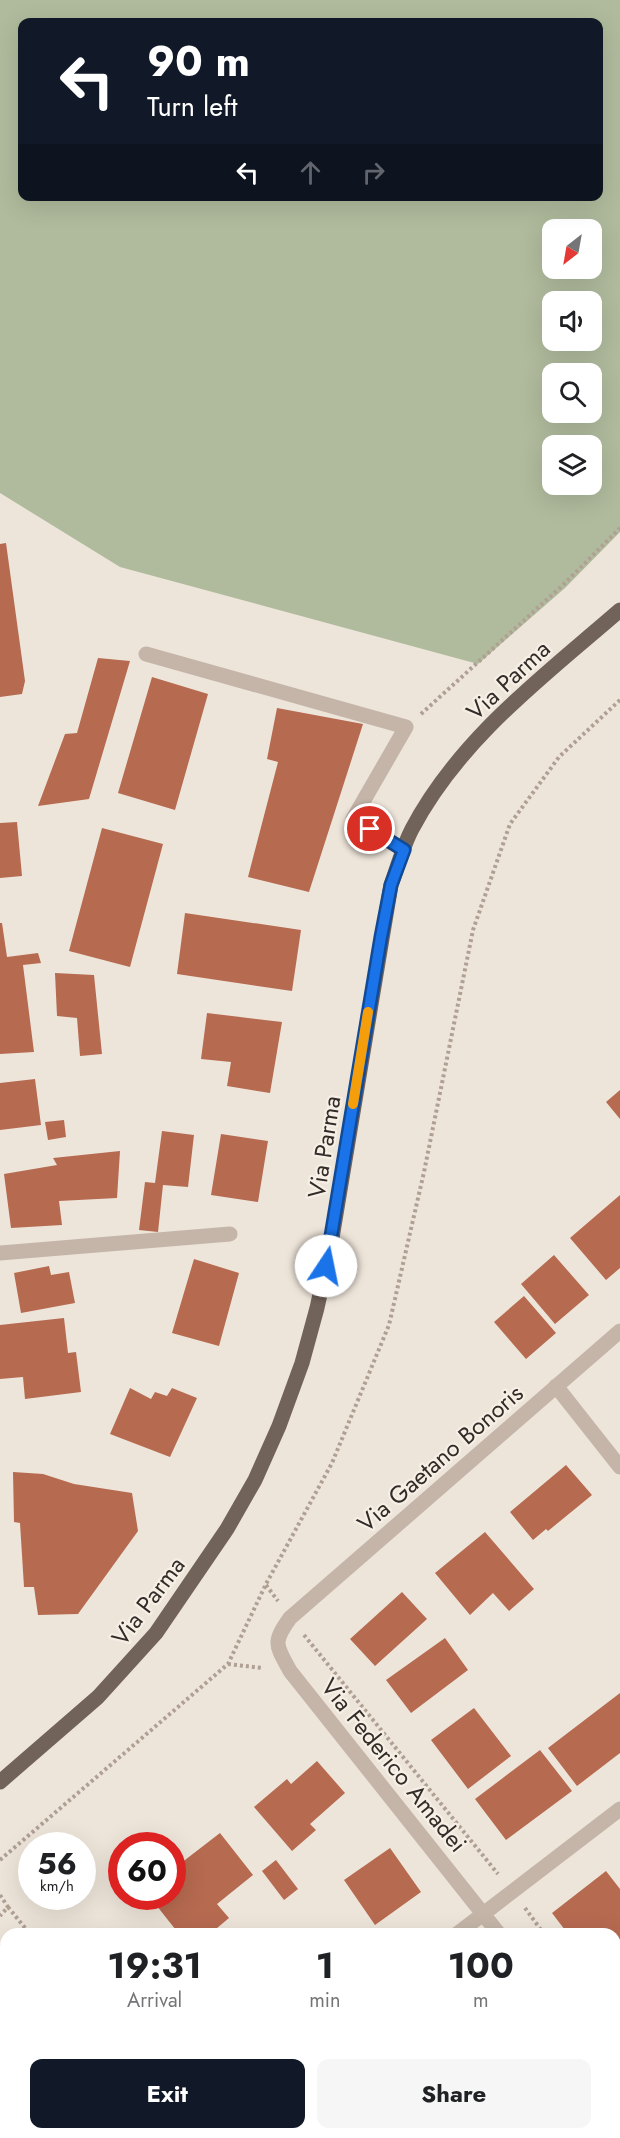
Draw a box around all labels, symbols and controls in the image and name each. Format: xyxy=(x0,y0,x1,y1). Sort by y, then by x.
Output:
text: 90 m xyxy=(147,31,250,92)
icon: left xyxy=(48,42,126,120)
text: Turn left xyxy=(147,87,237,126)
icon: left xyxy=(231,156,264,189)
icon: ahead xyxy=(294,156,327,189)
icon: right xyxy=(357,156,390,189)
north arrow xyxy=(542,219,602,279)
map controls xyxy=(542,219,602,495)
button: sound xyxy=(542,291,602,351)
button: search xyxy=(542,363,602,423)
button: layers xyxy=(542,435,602,495)
street label: Via Parma xyxy=(458,632,558,728)
pin xyxy=(344,803,395,854)
icon: arrive xyxy=(353,812,386,845)
street label: Via Parma xyxy=(299,1093,349,1201)
position arrow xyxy=(294,1234,358,1298)
street label: Via Gaetano Bonoris xyxy=(349,1376,531,1540)
street label: Via Parma xyxy=(103,1549,193,1653)
street label: Via Federico Amadei xyxy=(313,1670,475,1860)
speed limit sign: 60 xyxy=(108,1832,186,1910)
text: 56 xyxy=(37,1842,77,1885)
text: km/h xyxy=(40,1875,74,1897)
text: 19:31 xyxy=(107,1939,202,1991)
text: 1 xyxy=(316,1939,334,1991)
text: 100 xyxy=(448,1939,514,1991)
text: Arrival xyxy=(127,1986,182,2015)
text: min xyxy=(309,1986,341,2015)
text: m xyxy=(473,1986,489,2015)
button: Exit xyxy=(30,2059,305,2128)
button: Share xyxy=(317,2059,591,2128)

